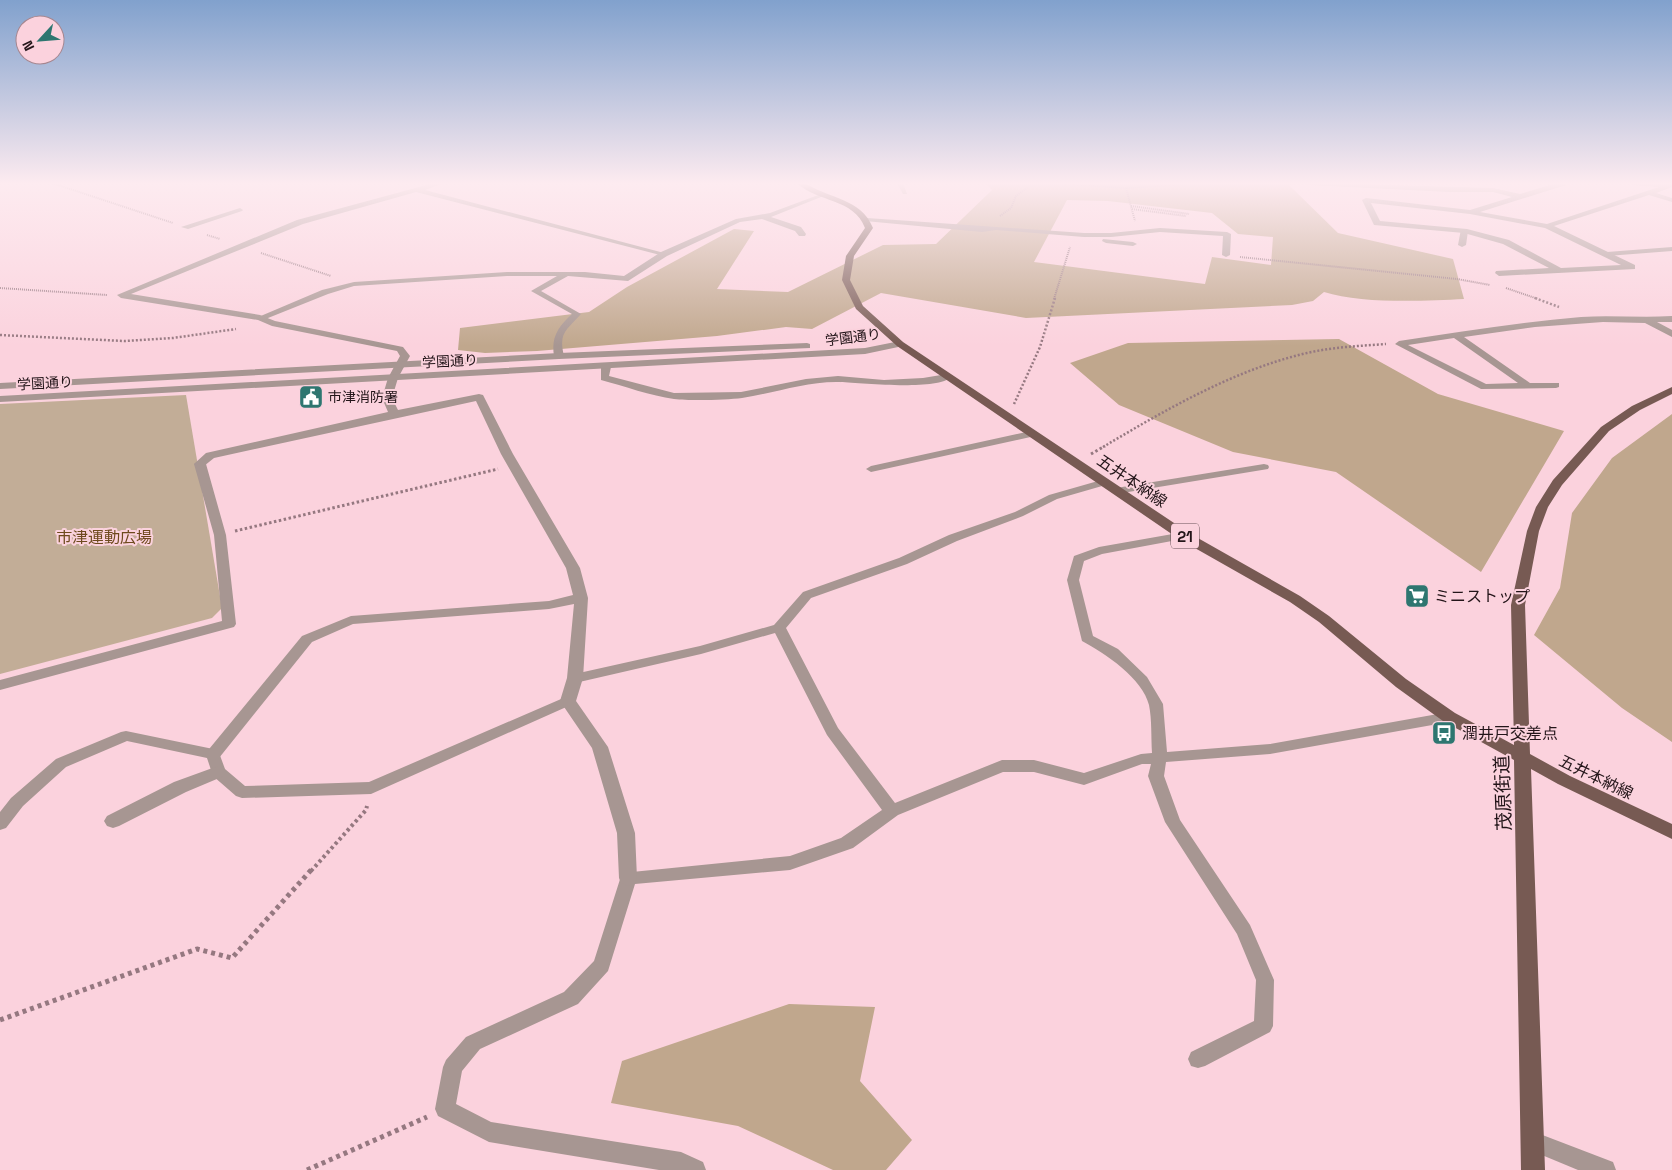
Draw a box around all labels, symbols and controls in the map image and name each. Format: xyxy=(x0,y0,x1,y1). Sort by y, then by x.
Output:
north arrow xyxy=(15,15,65,65)
text: N xyxy=(18,38,38,54)
street label: 学園通り xyxy=(824,325,882,349)
street label: 学園通り xyxy=(422,351,478,371)
street label: 学園通り xyxy=(17,373,73,393)
public building icon: 市津消防署 xyxy=(298,384,324,410)
place label: 市津消防署 xyxy=(328,388,398,406)
street label: 五井本納線 xyxy=(1093,450,1171,512)
road number: 21 xyxy=(1171,524,1199,548)
park label: 市津運動広場 xyxy=(56,527,152,548)
supermarket icon: ミニストップ xyxy=(1404,583,1430,609)
place label: ミニストップ xyxy=(1434,586,1530,607)
bus stop icon: 潤井戸交差点 xyxy=(1431,720,1457,746)
place label: 潤井戸交差点 xyxy=(1462,723,1558,744)
street label: 五井本納線 xyxy=(1555,750,1637,804)
street label: 茂原街道 xyxy=(1489,755,1517,831)

